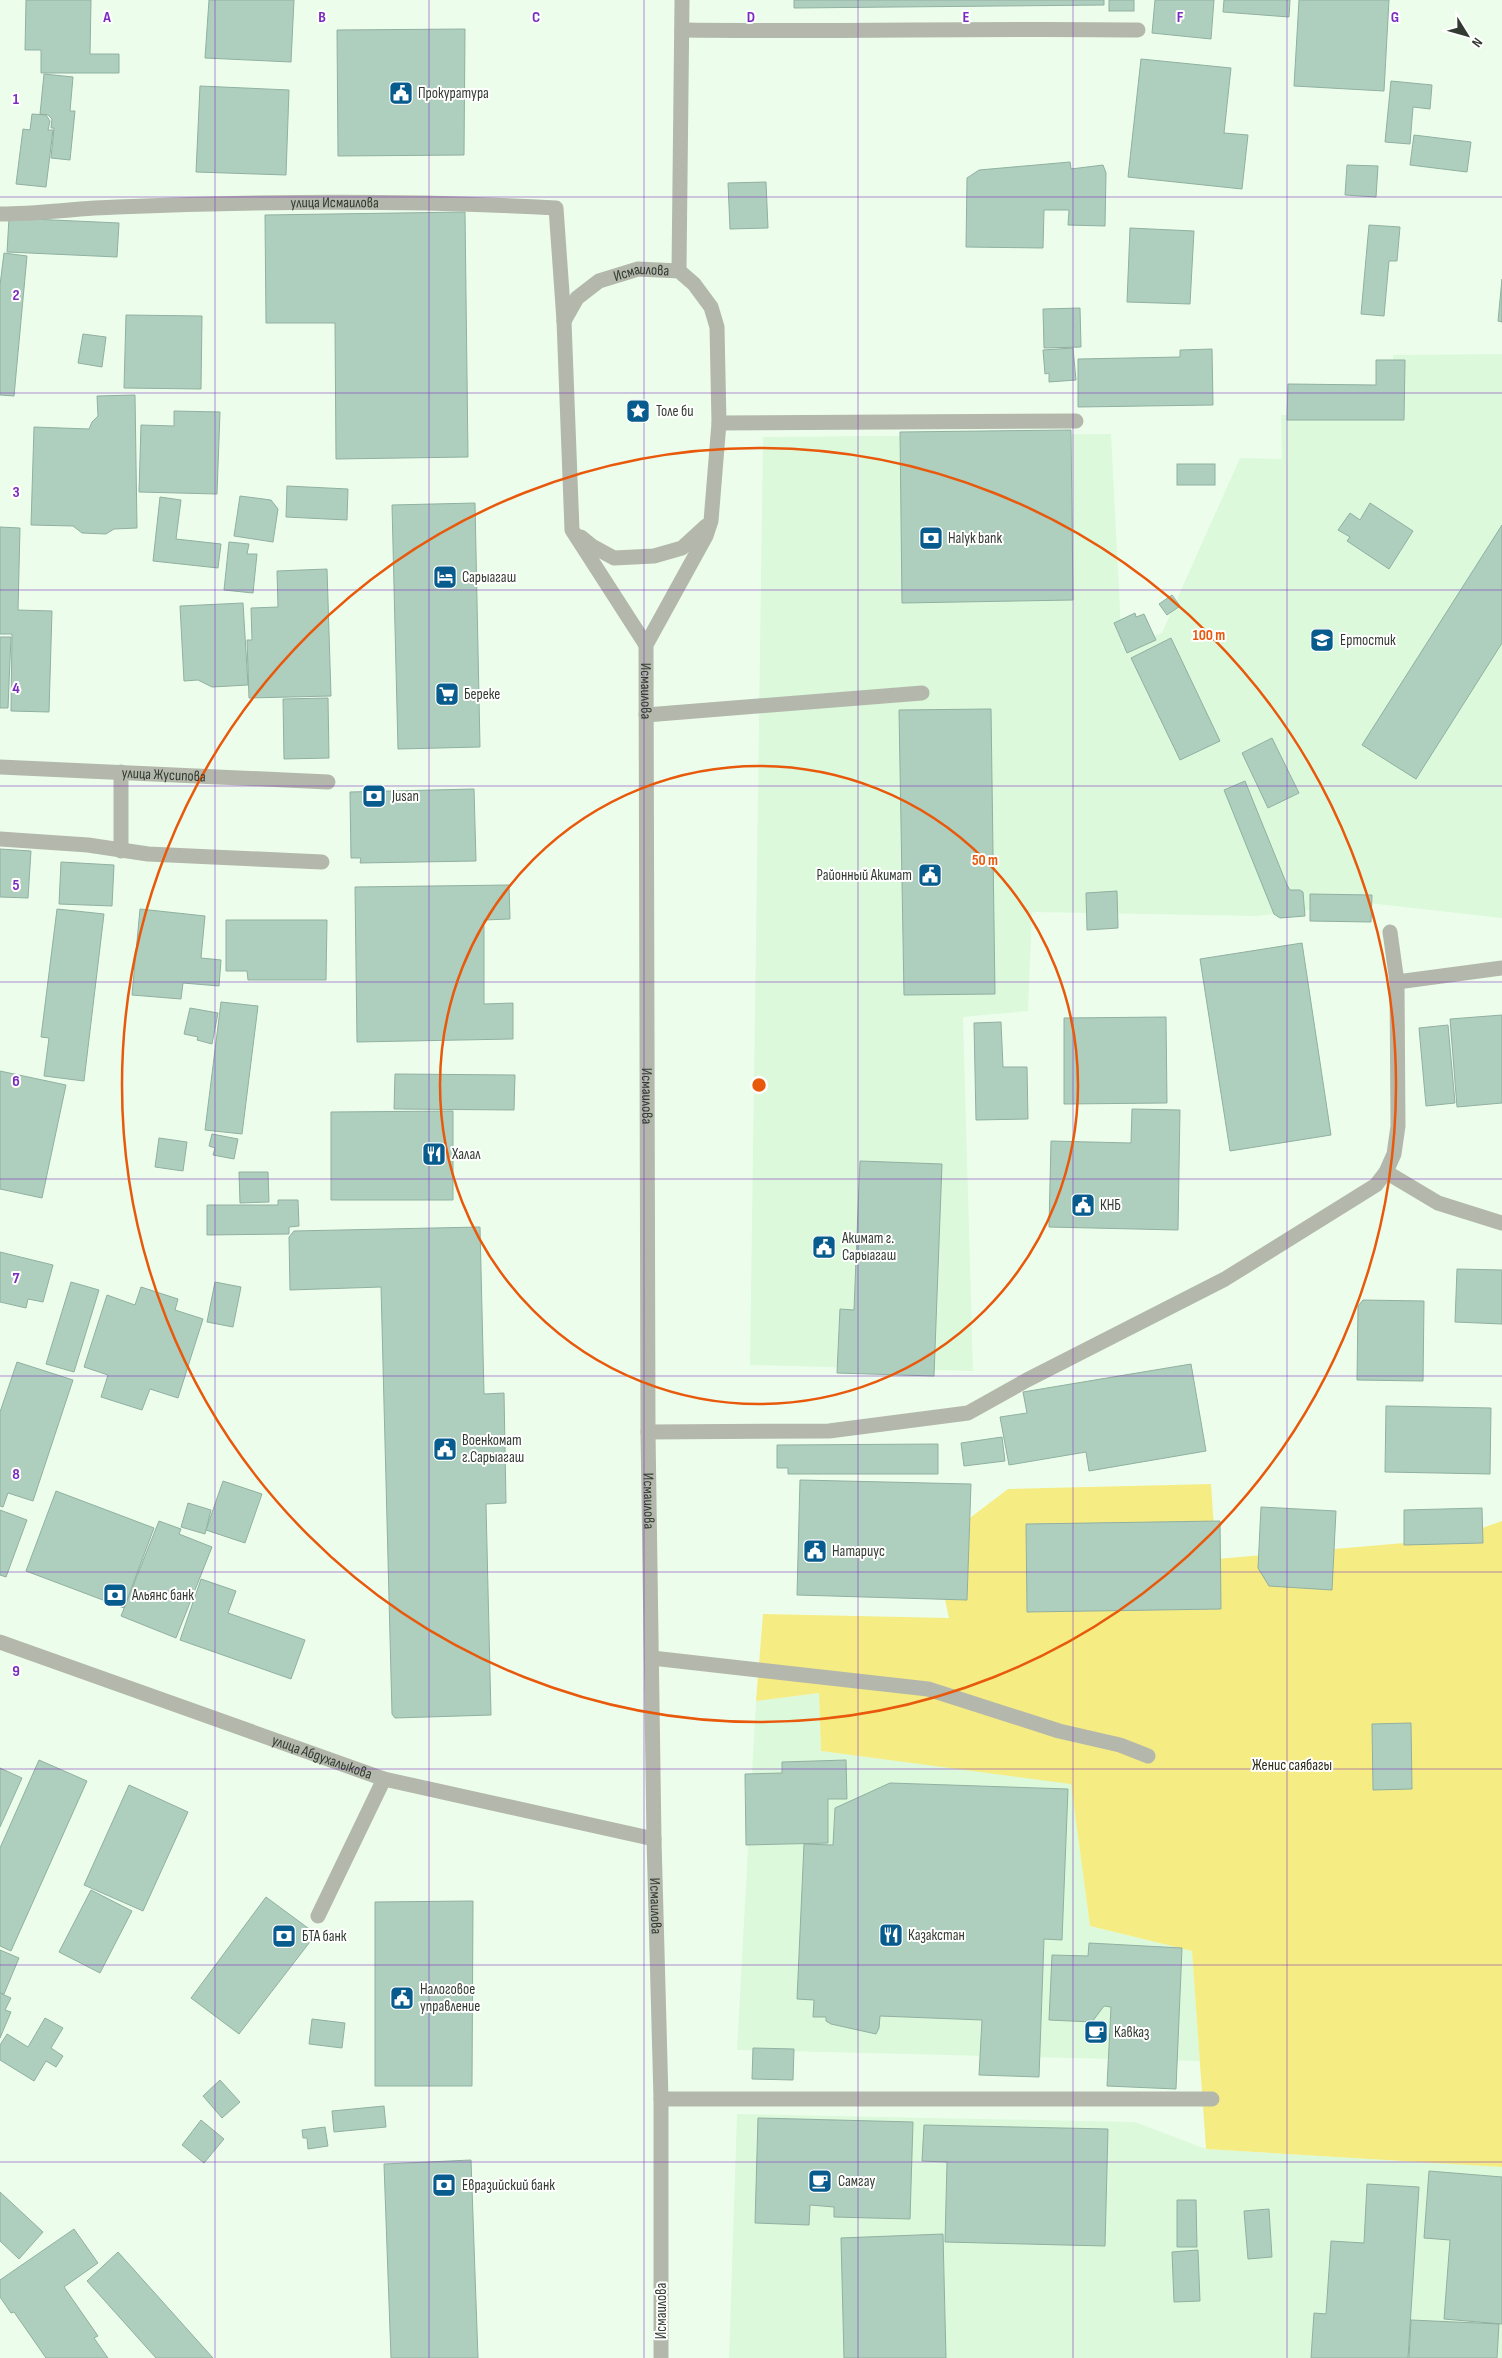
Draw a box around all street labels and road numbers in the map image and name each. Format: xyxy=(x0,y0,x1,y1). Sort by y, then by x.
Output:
street label: улица Исмаилова xyxy=(290,193,379,212)
street label: Исмаилова xyxy=(611,259,670,286)
street label: Исмаилова xyxy=(637,663,656,720)
street label: улица Жусипова xyxy=(121,763,206,786)
street label: Исмаилова xyxy=(638,1068,657,1125)
street label: Исмаилова xyxy=(639,1473,659,1530)
street label: улица Абдухалыкова xyxy=(269,1730,375,1784)
street label: Исмаилова xyxy=(646,1877,666,1935)
street label: Исмаилова xyxy=(652,2283,671,2339)

